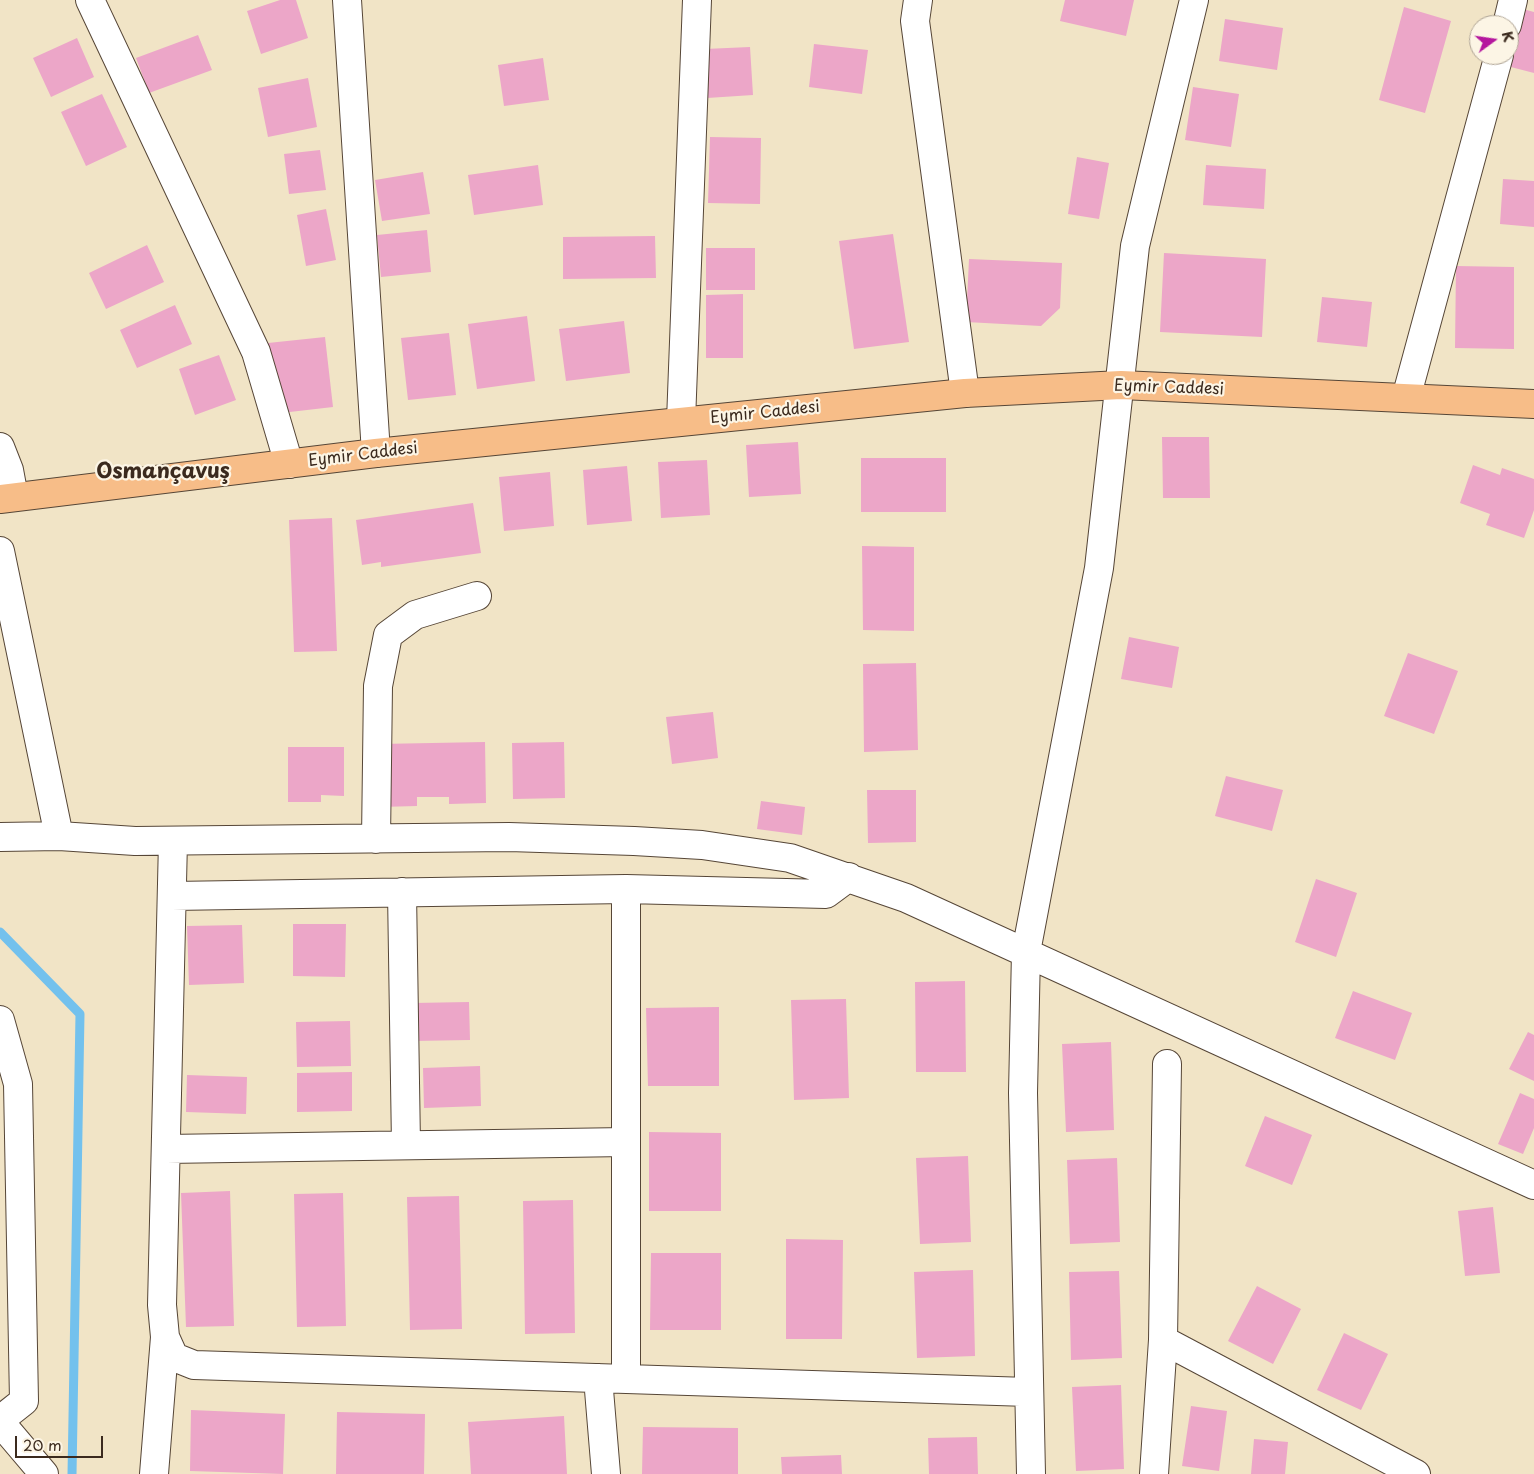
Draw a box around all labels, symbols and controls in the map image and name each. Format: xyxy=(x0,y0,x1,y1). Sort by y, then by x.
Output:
north arrow xyxy=(1469,15,1519,65)
text: K xyxy=(1497,29,1519,44)
street label: Eymir Caddesi xyxy=(1114,376,1224,400)
street label: Eymir Caddesi xyxy=(709,398,821,428)
street label: Eymir Caddesi xyxy=(307,439,419,471)
district label: Osmançavuş xyxy=(96,459,230,485)
scale bar xyxy=(18,1426,105,1458)
text: 20 m xyxy=(23,1433,62,1456)

